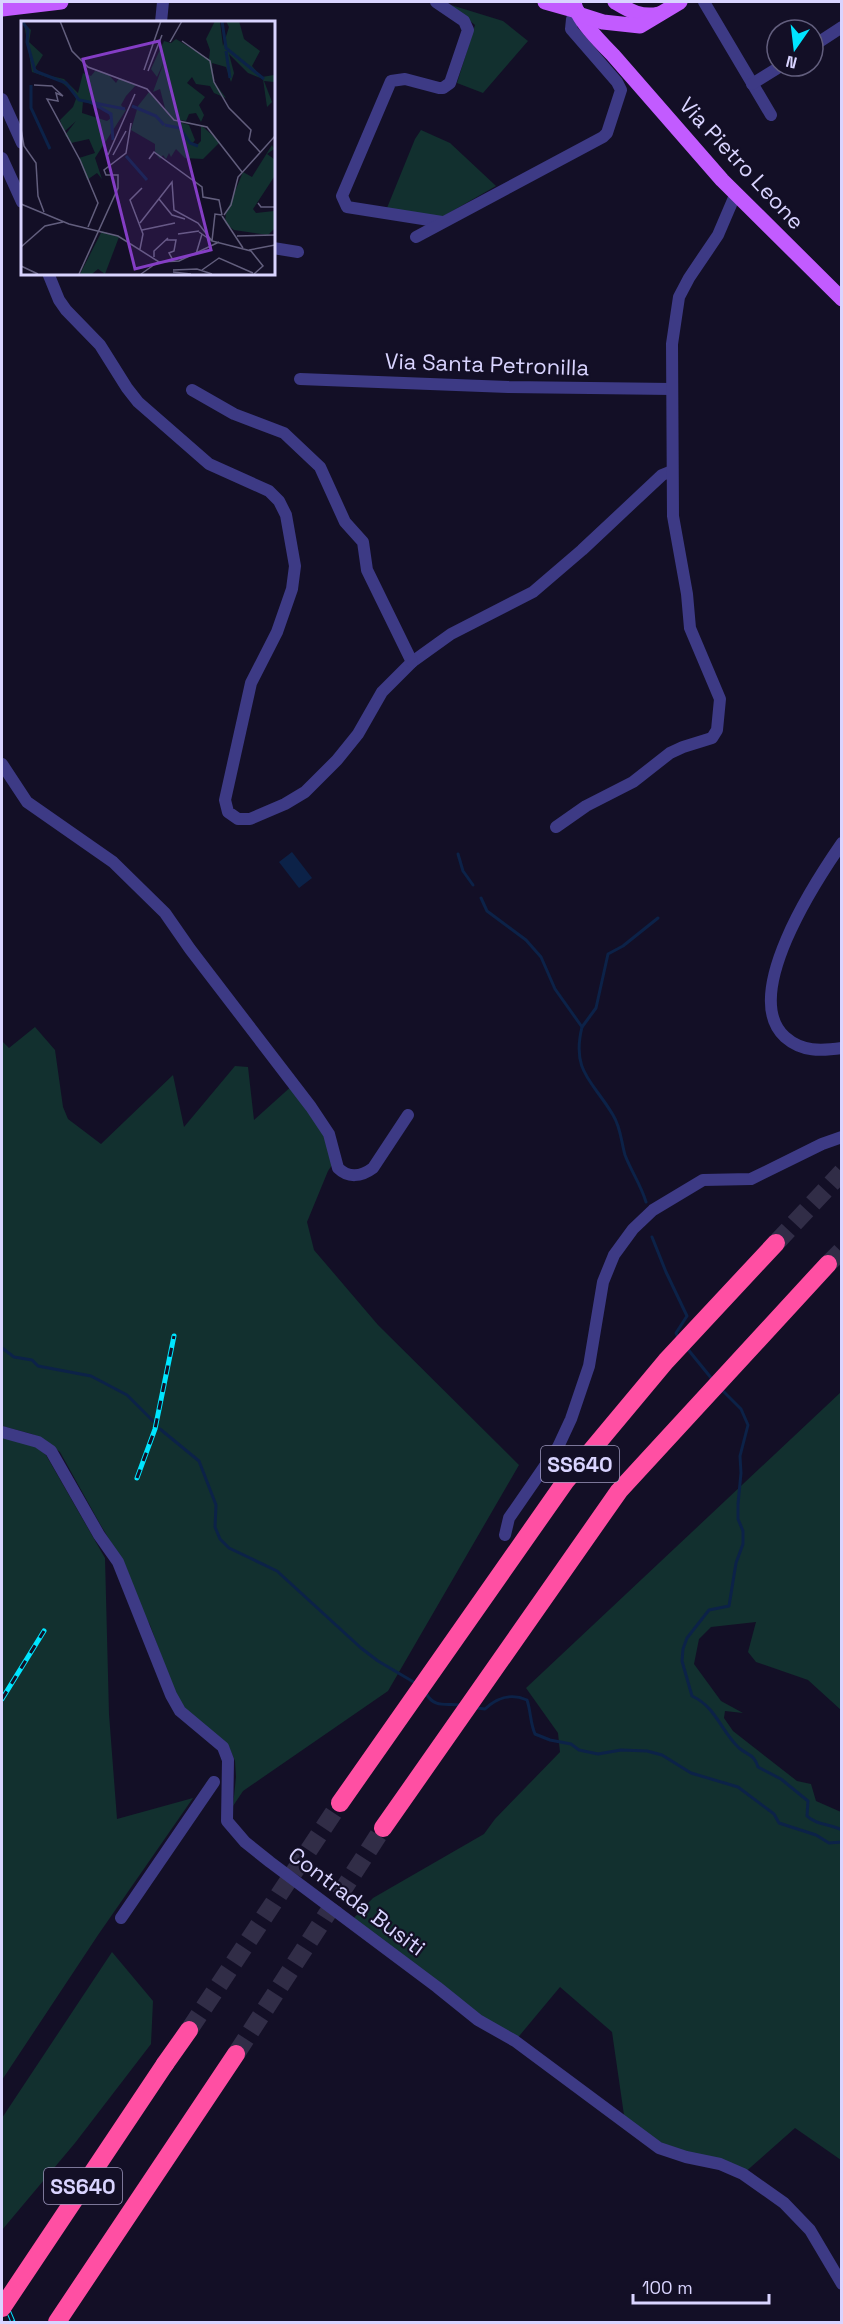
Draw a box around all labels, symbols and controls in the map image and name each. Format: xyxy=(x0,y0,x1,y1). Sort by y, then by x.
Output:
north arrow xyxy=(765,18,825,78)
inset map xyxy=(21,21,274,274)
text: N xyxy=(784,51,799,74)
street label: Via Pietro Leone xyxy=(673,91,811,235)
street label: Via Santa Petronilla xyxy=(384,346,590,382)
road number: SS640 xyxy=(541,1446,619,1482)
street label: Contrada Busiti xyxy=(283,1840,431,1962)
road number: SS640 xyxy=(44,2168,122,2204)
scale bar xyxy=(633,2267,770,2305)
text: 100 m xyxy=(642,2276,693,2299)

